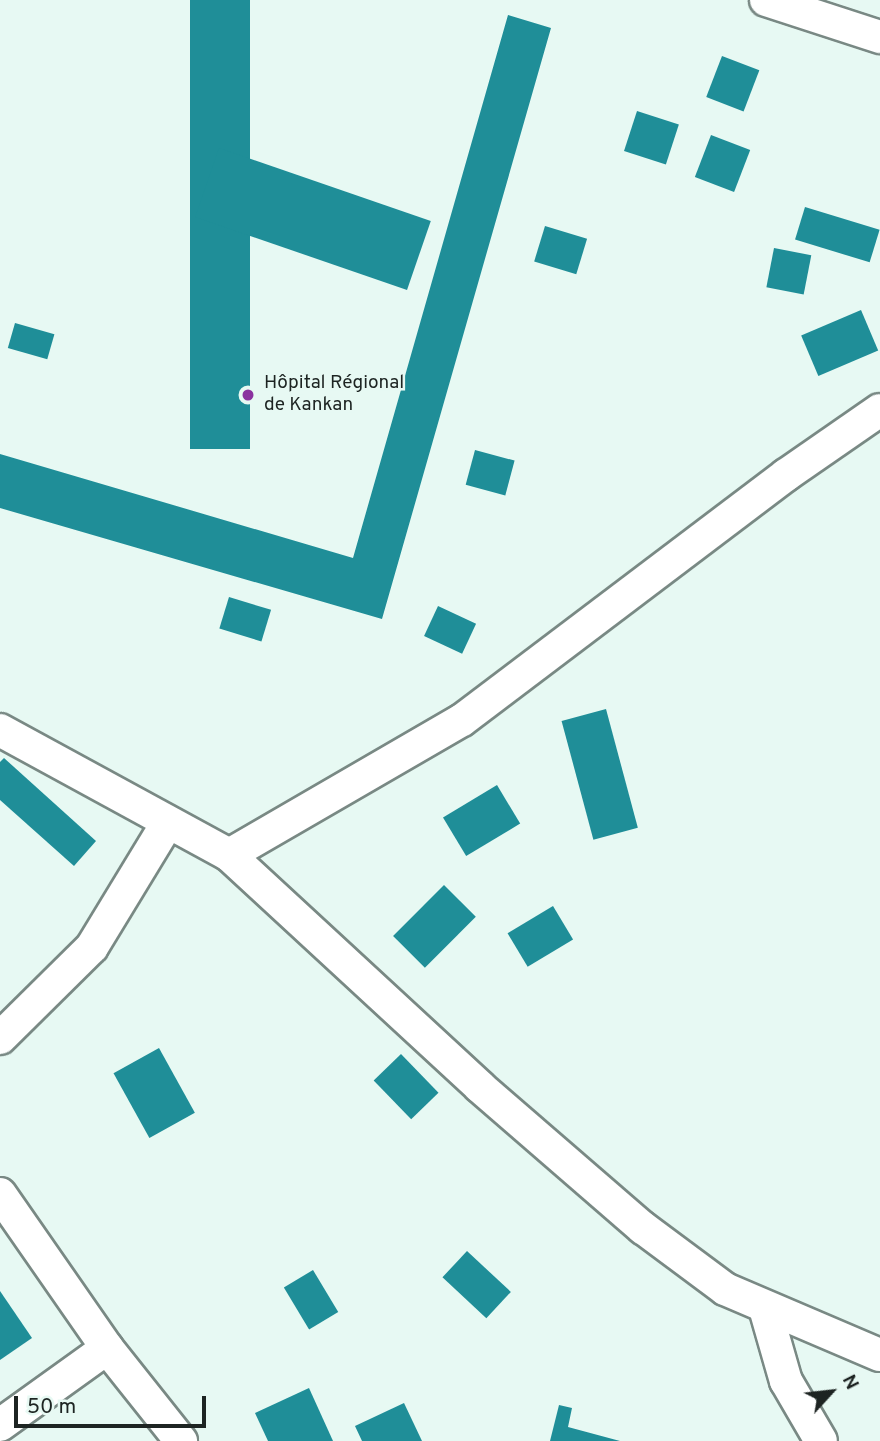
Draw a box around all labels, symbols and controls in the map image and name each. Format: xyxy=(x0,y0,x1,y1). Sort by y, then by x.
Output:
place label: Hôpital Régional de Kankan xyxy=(264,373,404,417)
marker: Hôpital Régional de Kankan xyxy=(238,385,258,405)
north arrow xyxy=(796,1357,866,1427)
text: N xyxy=(836,1371,864,1394)
scale bar xyxy=(18,1382,210,1426)
text: 50 m xyxy=(27,1394,76,1421)

